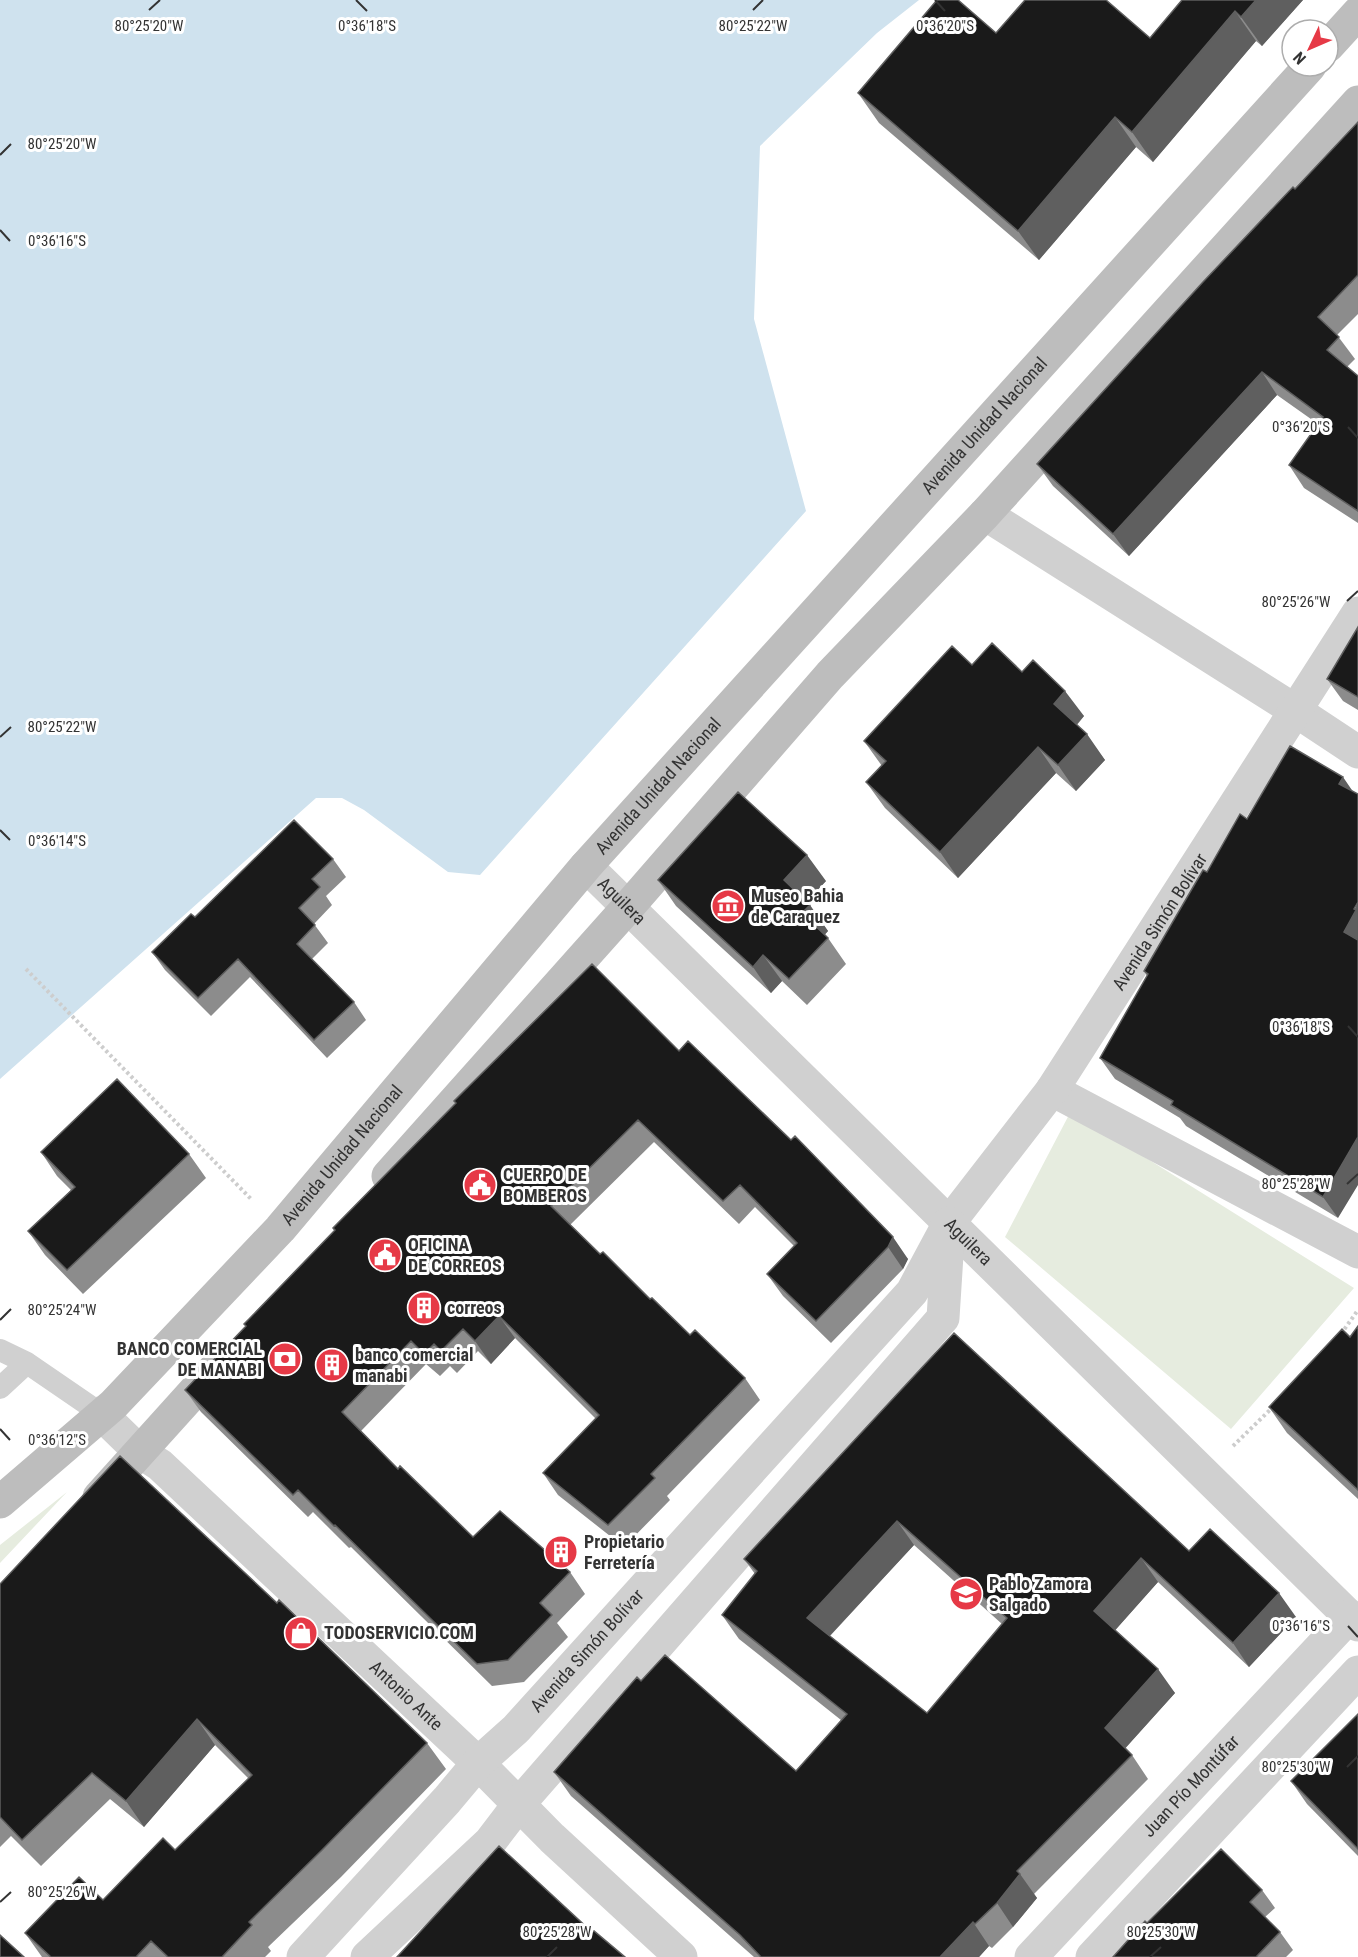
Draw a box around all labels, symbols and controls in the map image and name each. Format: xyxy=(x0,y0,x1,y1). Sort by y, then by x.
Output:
text: 80°25'20"W xyxy=(115,17,184,35)
text: 0°36'18"S xyxy=(338,17,396,35)
text: 80°25'22"W xyxy=(719,17,788,35)
text: 0°36'20"S xyxy=(916,17,974,35)
north arrow xyxy=(1280,18,1340,78)
text: N xyxy=(1289,48,1310,68)
text: 80°25'20"W xyxy=(28,135,97,153)
text: 0°36'16"S xyxy=(28,232,86,250)
street label: Avenida Unidad Nacional xyxy=(917,353,1051,498)
text: 0°36'20"S xyxy=(1272,418,1330,436)
text: 80°25'26"W xyxy=(1262,593,1331,611)
street label: Avenida Unidad Nacional xyxy=(591,713,725,858)
text: 80°25'22"W xyxy=(28,718,97,736)
text: 0°36'14"S xyxy=(28,832,86,850)
street label: Avenida Simón Bolívar xyxy=(1108,849,1211,994)
street label: Aguilera xyxy=(594,873,650,929)
place label: Museo Bahia de Caraquez xyxy=(751,885,844,927)
museum icon: Museo Bahia de Caraquez xyxy=(710,888,746,924)
text: 0°36'18"S xyxy=(1272,1018,1330,1036)
street label: Avenida Unidad Nacional xyxy=(277,1081,407,1229)
place label: CUERPO DE BOMBEROS xyxy=(503,1164,587,1206)
public building icon: CUERPO DE BOMBEROS xyxy=(462,1167,498,1203)
text: 80°25'28"W xyxy=(1262,1175,1331,1193)
street label: Aguilera xyxy=(940,1213,997,1269)
place label: OFICINA DE CORREOS xyxy=(408,1234,502,1276)
public building icon: OFICINA DE CORREOS xyxy=(367,1237,403,1273)
building icon: correos xyxy=(406,1290,442,1326)
place label: correos xyxy=(447,1297,502,1318)
text: 80°25'24"W xyxy=(28,1301,97,1319)
place label: BANCO COMERCIAL DE MANABI xyxy=(117,1338,262,1380)
bank icon: BANCO COMERCIAL DE MANABI xyxy=(267,1341,303,1377)
place label: banco comercial manabi xyxy=(355,1344,473,1386)
building icon: banco comercial manabi xyxy=(314,1347,350,1383)
text: 0°36'12"S xyxy=(28,1431,86,1449)
place label: Propietario Ferretería xyxy=(584,1531,664,1573)
building icon: Propietario Ferretería xyxy=(543,1534,579,1570)
place label: Pablo Zamora Salgado xyxy=(989,1573,1089,1615)
school or university icon: Pablo Zamora Salgado xyxy=(948,1576,984,1612)
street label: Avenida Simón Bolívar xyxy=(526,1584,648,1716)
shop icon: TODOSERVICIO.COM xyxy=(283,1615,319,1651)
text: 0°36'16"S xyxy=(1272,1617,1330,1635)
place label: TODOSERVICIO.COM xyxy=(324,1622,474,1643)
street label: Antonio Ante xyxy=(366,1656,447,1734)
street label: Juan Pío Montúfar xyxy=(1138,1730,1243,1841)
text: 80°25'30"W xyxy=(1262,1758,1331,1776)
text: 80°25'26"W xyxy=(28,1883,97,1901)
text: 80°25'28"W xyxy=(523,1923,592,1941)
text: 80°25'30"W xyxy=(1127,1923,1196,1941)

